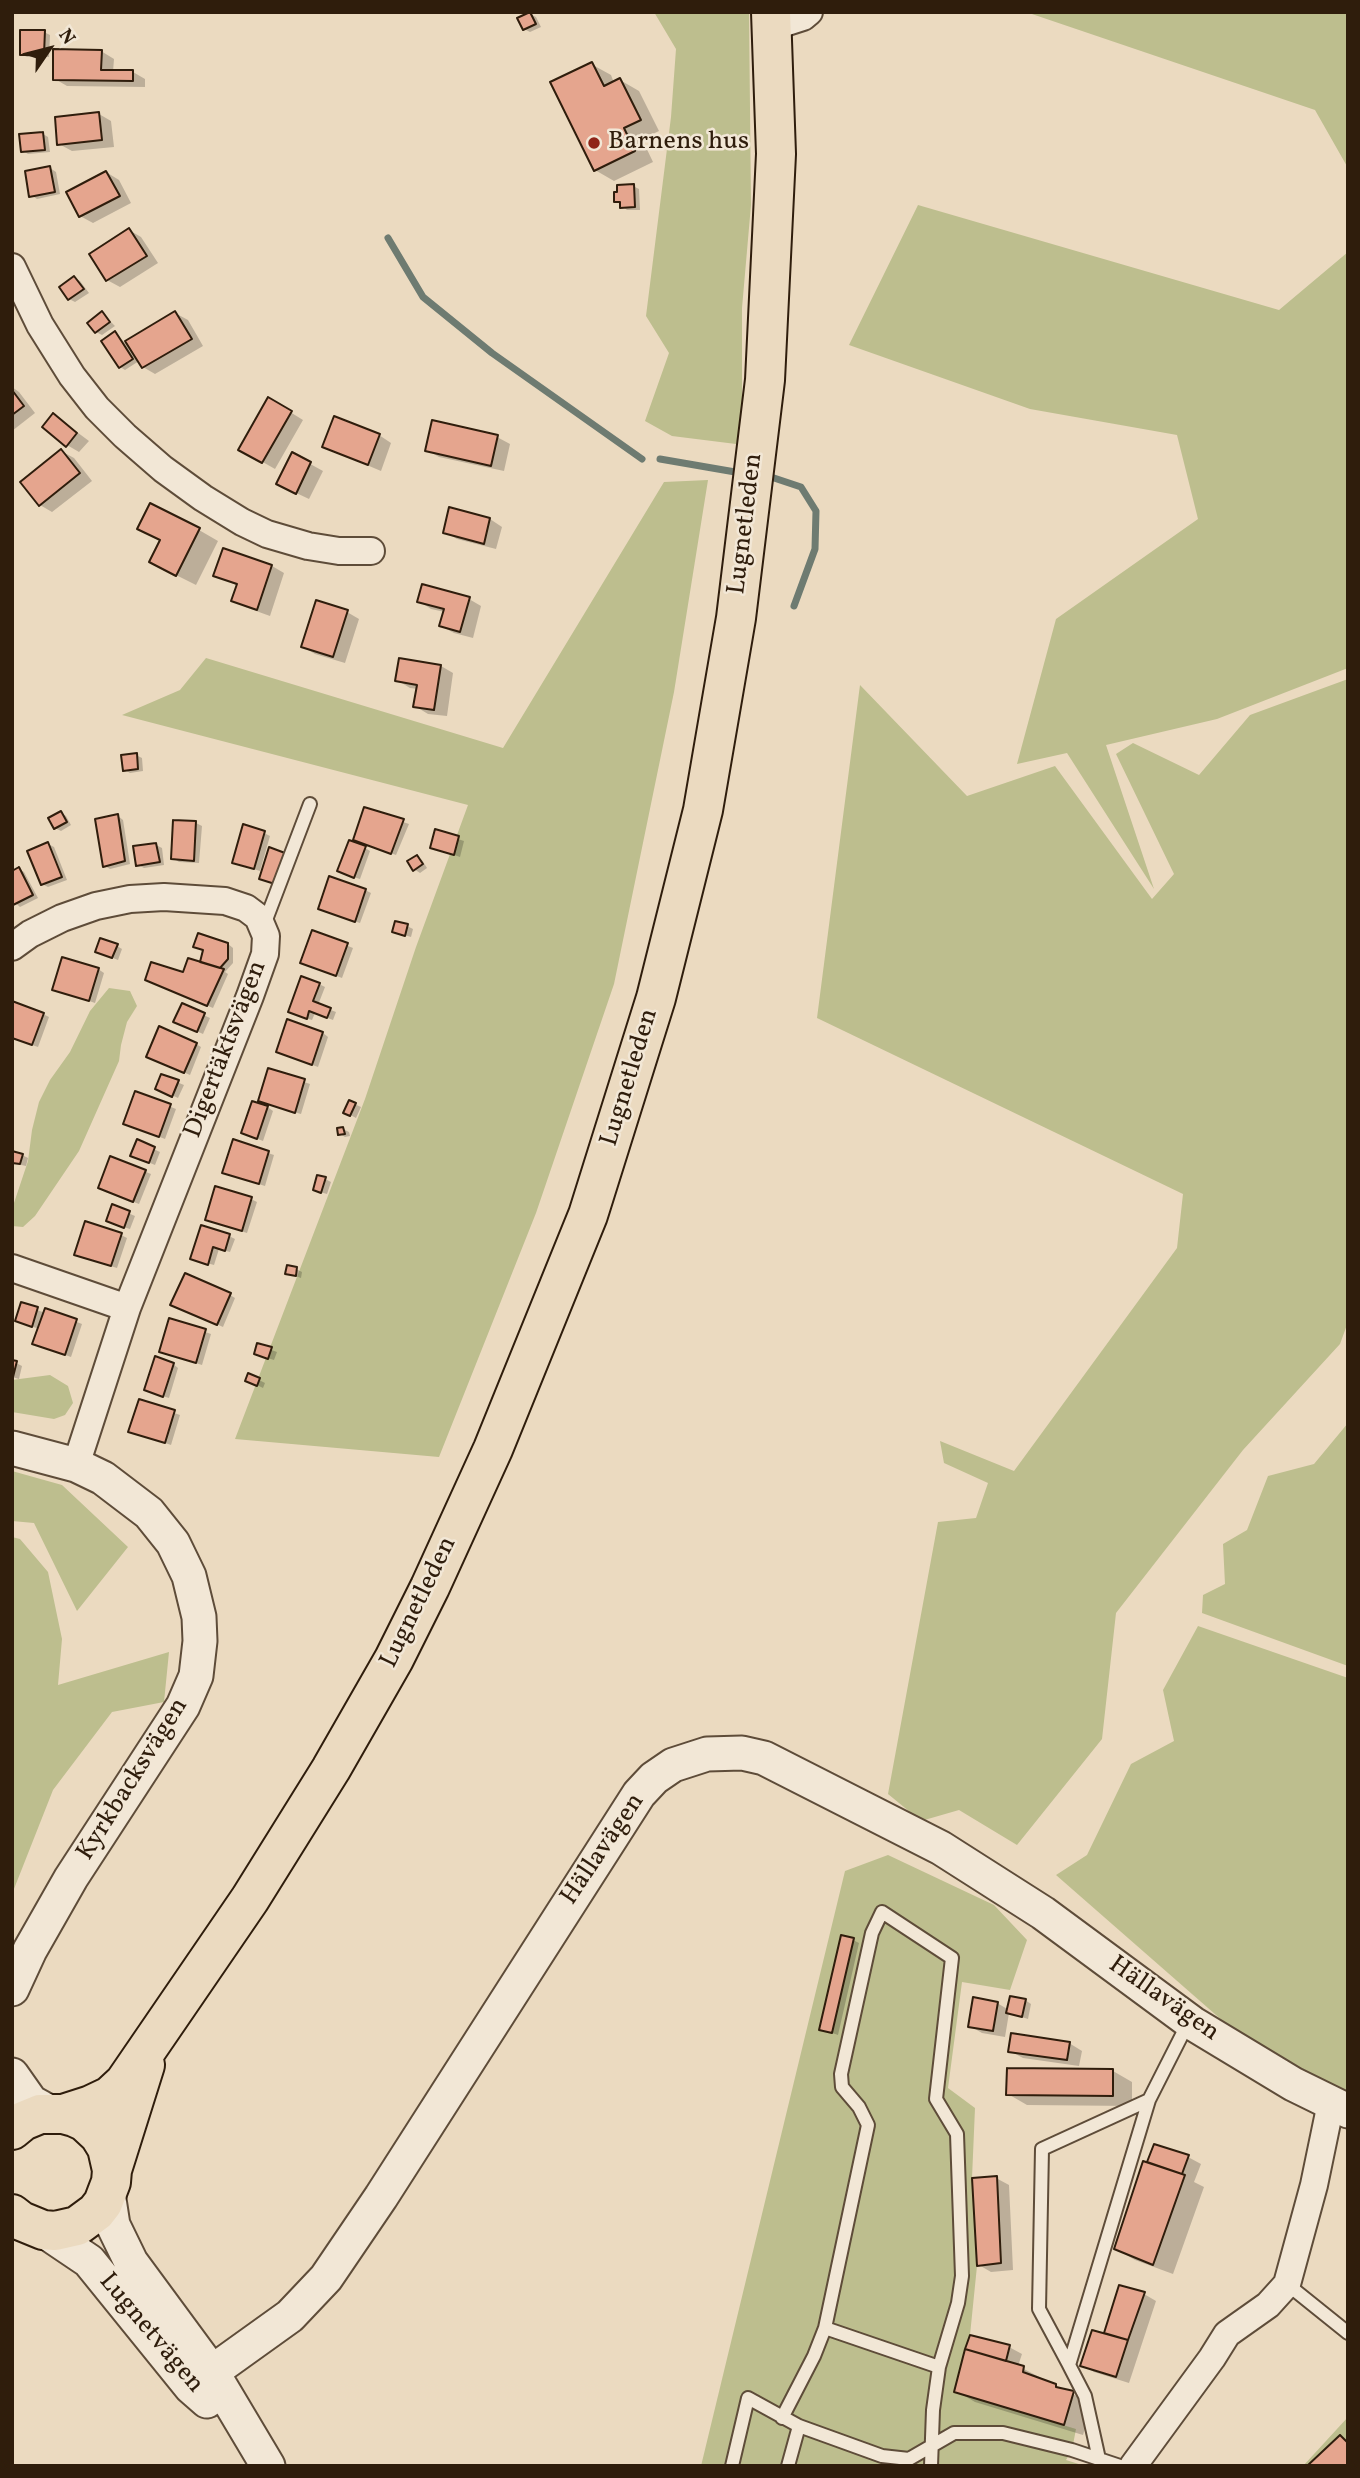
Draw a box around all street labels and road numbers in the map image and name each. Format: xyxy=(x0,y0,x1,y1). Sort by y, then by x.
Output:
street label: Lugnetleden xyxy=(723,452,771,596)
street label: Digertäktsvägen xyxy=(179,957,275,1143)
street label: Lugnetleden xyxy=(595,1005,667,1151)
street label: Lugnetleden xyxy=(375,1532,465,1674)
street label: Kyrkbacksvägen xyxy=(72,1693,196,1867)
street label: Hällavägen xyxy=(555,1788,653,1912)
street label: Hällavägen xyxy=(1102,1950,1224,2050)
street label: Lugnetvägen xyxy=(91,2268,209,2400)

